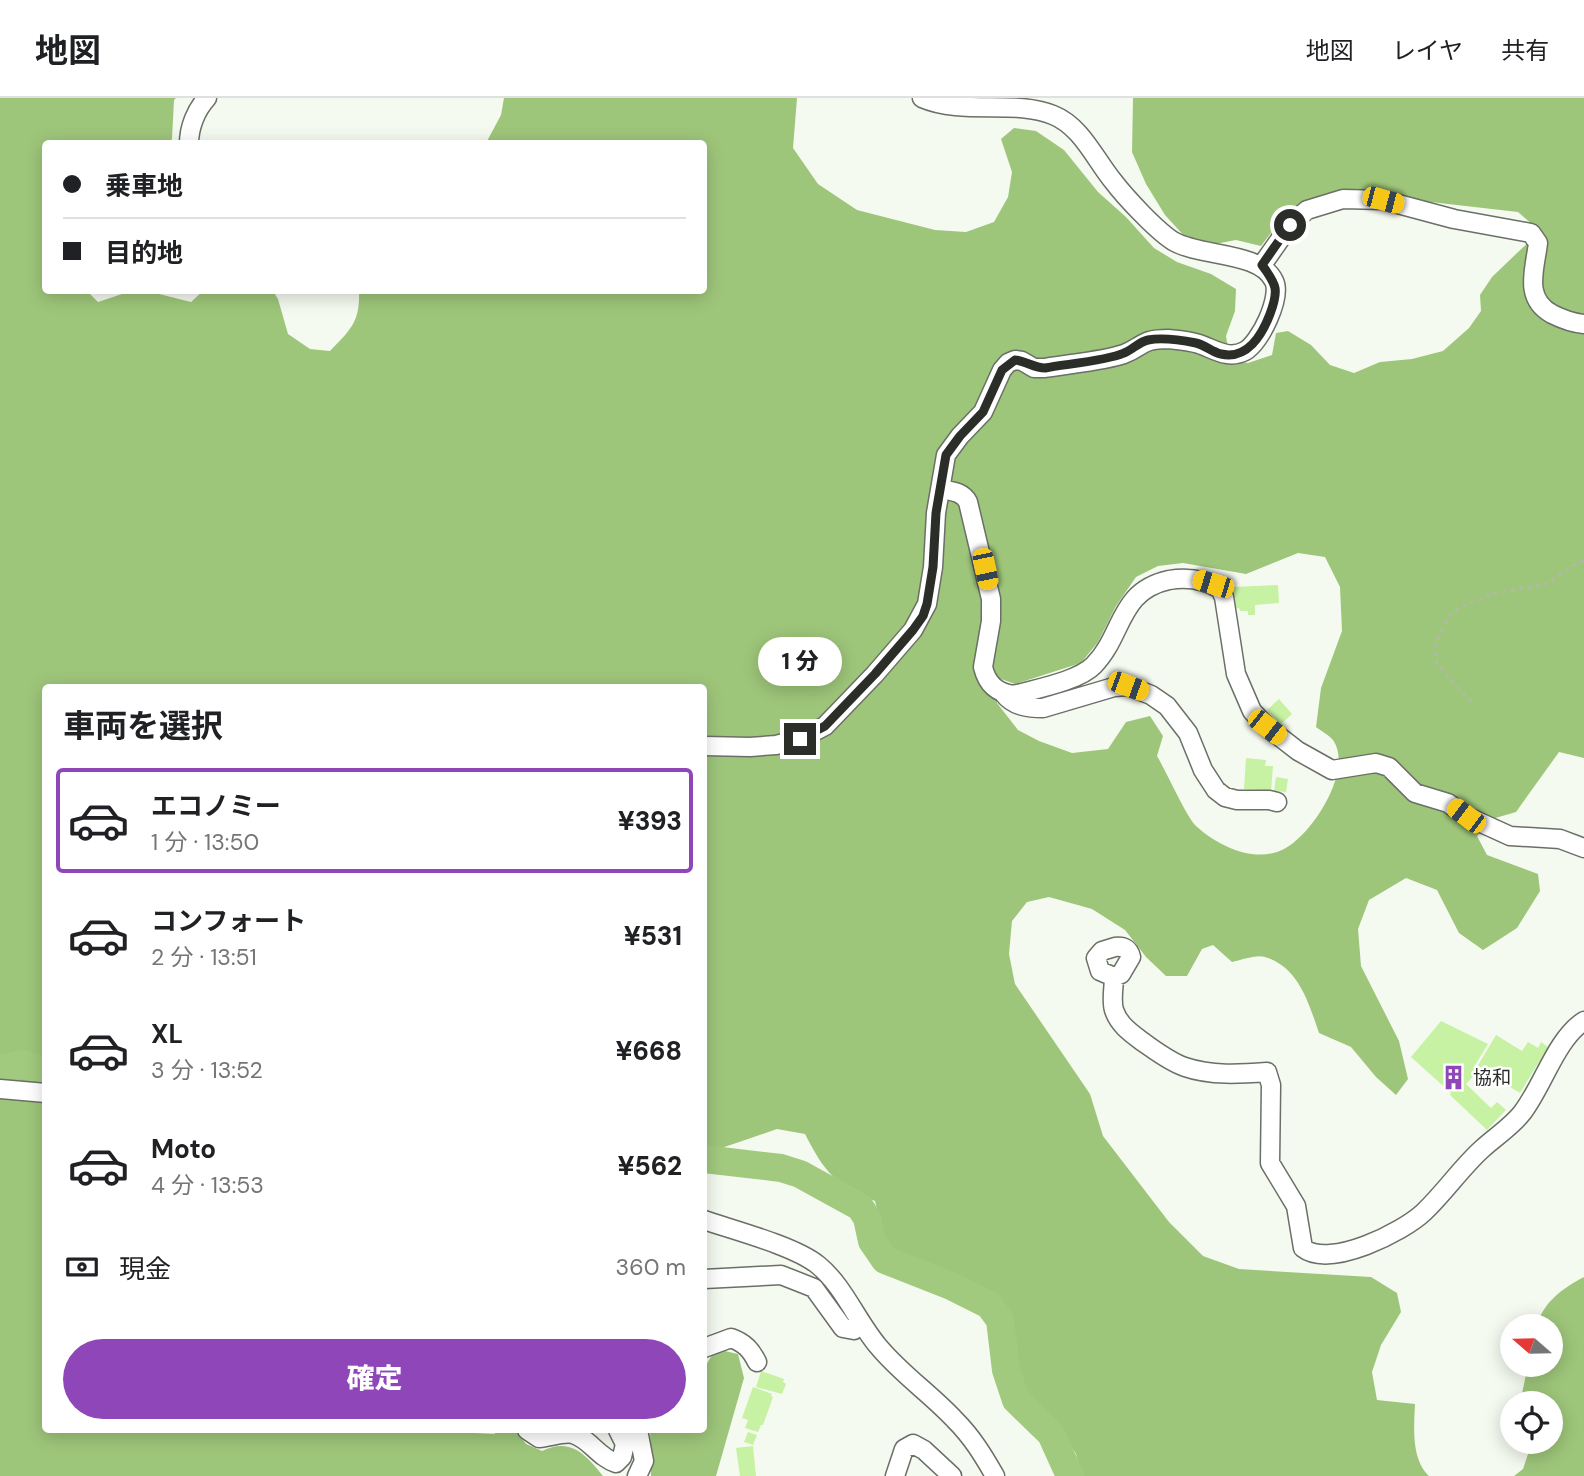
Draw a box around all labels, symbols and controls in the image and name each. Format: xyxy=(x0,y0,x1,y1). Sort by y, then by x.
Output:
text: 地図 xyxy=(35,29,101,72)
text: 地図 xyxy=(1306,35,1354,66)
text: レイヤ xyxy=(1392,35,1463,66)
text: 共有 xyxy=(1501,35,1549,66)
text: 乗車地 xyxy=(105,169,183,203)
car xyxy=(1360,184,1407,216)
route start xyxy=(1274,209,1306,241)
text: 目的地 xyxy=(105,236,183,270)
car xyxy=(971,546,1000,592)
car xyxy=(1190,568,1237,600)
callout: 1 分 xyxy=(758,638,842,686)
text: 1 分 xyxy=(782,646,818,676)
car xyxy=(1105,669,1152,703)
text: 車両を選択 xyxy=(63,705,223,747)
car xyxy=(1244,706,1291,748)
route end xyxy=(784,723,816,755)
icon: car xyxy=(67,789,130,852)
text: エコノミー xyxy=(151,789,281,823)
car xyxy=(1443,795,1490,837)
text: ¥393 xyxy=(618,804,682,838)
text: 1 分 · 13:50 xyxy=(151,827,259,857)
icon: car xyxy=(67,904,130,967)
text: コンフォート xyxy=(151,904,306,938)
text: ¥531 xyxy=(624,919,682,953)
text: 2 分 · 13:51 xyxy=(151,942,257,972)
text: XL xyxy=(151,1017,183,1051)
icon: car xyxy=(67,1019,130,1082)
text: ¥668 xyxy=(615,1034,682,1068)
text: 3 分 · 13:52 xyxy=(151,1055,263,1085)
building icon: 協和 xyxy=(1439,1063,1467,1091)
place label: 協和 xyxy=(1473,1065,1511,1090)
text: Moto xyxy=(151,1132,216,1166)
icon: car xyxy=(67,1134,130,1197)
text: ¥562 xyxy=(618,1149,682,1183)
text: 4 分 · 13:53 xyxy=(151,1170,264,1200)
icon: cash xyxy=(63,1248,101,1286)
text: 現金 xyxy=(119,1252,171,1286)
text: 360 m xyxy=(616,1252,686,1282)
north arrow xyxy=(1500,1314,1563,1377)
map controls xyxy=(1500,1314,1563,1454)
button: 確定 xyxy=(63,1339,686,1419)
button: locate xyxy=(1500,1391,1563,1454)

